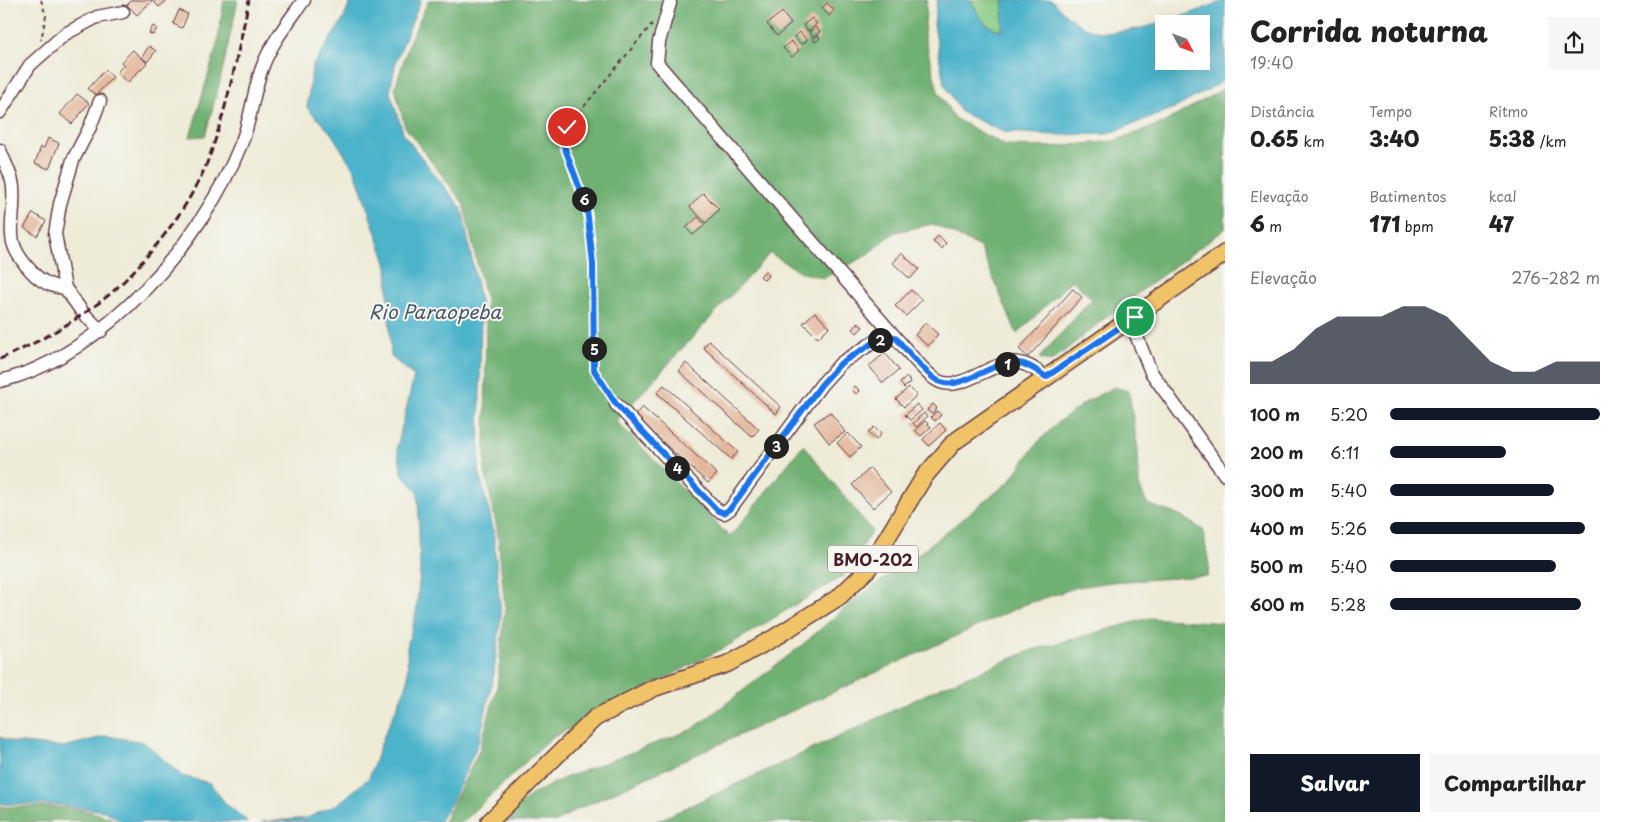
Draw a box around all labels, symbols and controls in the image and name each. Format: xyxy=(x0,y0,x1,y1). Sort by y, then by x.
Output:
text: Corrida noturna xyxy=(1250,9,1488,52)
north arrow xyxy=(1155,15,1210,70)
map controls xyxy=(1155,15,1210,70)
button: share xyxy=(1548,17,1600,69)
text: 19:40 xyxy=(1250,50,1293,74)
text: Distância xyxy=(1250,101,1315,122)
text: Tempo xyxy=(1369,101,1412,122)
text: Ritmo xyxy=(1489,101,1528,122)
pin xyxy=(546,106,588,148)
icon: check xyxy=(553,113,581,141)
text: 0.65 xyxy=(1250,122,1299,154)
text: 3:40 xyxy=(1369,122,1419,154)
text: 5:38 xyxy=(1489,122,1535,154)
text: km xyxy=(1299,131,1325,152)
text: /km xyxy=(1535,131,1567,152)
pin: 6 xyxy=(572,186,596,212)
text: Elevação xyxy=(1250,186,1309,207)
text: Batimentos xyxy=(1369,186,1446,207)
text: kcal xyxy=(1489,186,1517,207)
text: 6 xyxy=(580,189,589,210)
text: 6 xyxy=(1250,207,1265,239)
text: 171 xyxy=(1369,207,1400,239)
text: 47 xyxy=(1489,207,1514,239)
text: m xyxy=(1265,216,1282,237)
text: bpm xyxy=(1400,216,1434,237)
text: Elevação xyxy=(1250,265,1317,289)
text: 276–282 m xyxy=(1511,265,1600,289)
pin xyxy=(1114,296,1156,338)
water label: Rio Paraopeba xyxy=(369,297,502,325)
icon: arrive xyxy=(1121,303,1149,331)
pin: 2 xyxy=(868,328,892,352)
text: 2 xyxy=(876,330,885,351)
pin: 5 xyxy=(582,336,606,362)
text: 5 xyxy=(590,339,599,360)
pin: 1 xyxy=(994,352,1020,376)
text: 1 xyxy=(1004,354,1011,375)
text: 100 m xyxy=(1250,402,1300,426)
text: 5:20 xyxy=(1330,402,1368,426)
pin: 3 xyxy=(764,434,788,458)
text: 3 xyxy=(772,436,781,457)
text: 200 m xyxy=(1250,440,1304,464)
text: 6:11 xyxy=(1330,440,1359,464)
pin: 4 xyxy=(664,456,690,480)
text: 4 xyxy=(673,458,682,479)
text: 300 m xyxy=(1250,478,1304,502)
text: 5:40 xyxy=(1330,478,1367,502)
text: 400 m xyxy=(1250,516,1304,540)
text: 5:26 xyxy=(1330,516,1367,540)
road number: BMO-202 xyxy=(828,546,918,572)
text: 500 m xyxy=(1250,554,1303,578)
text: 5:40 xyxy=(1330,554,1367,578)
text: 600 m xyxy=(1250,592,1304,616)
text: 5:28 xyxy=(1330,592,1366,616)
button: Salvar xyxy=(1250,754,1420,812)
button: Compartilhar xyxy=(1430,754,1600,812)

